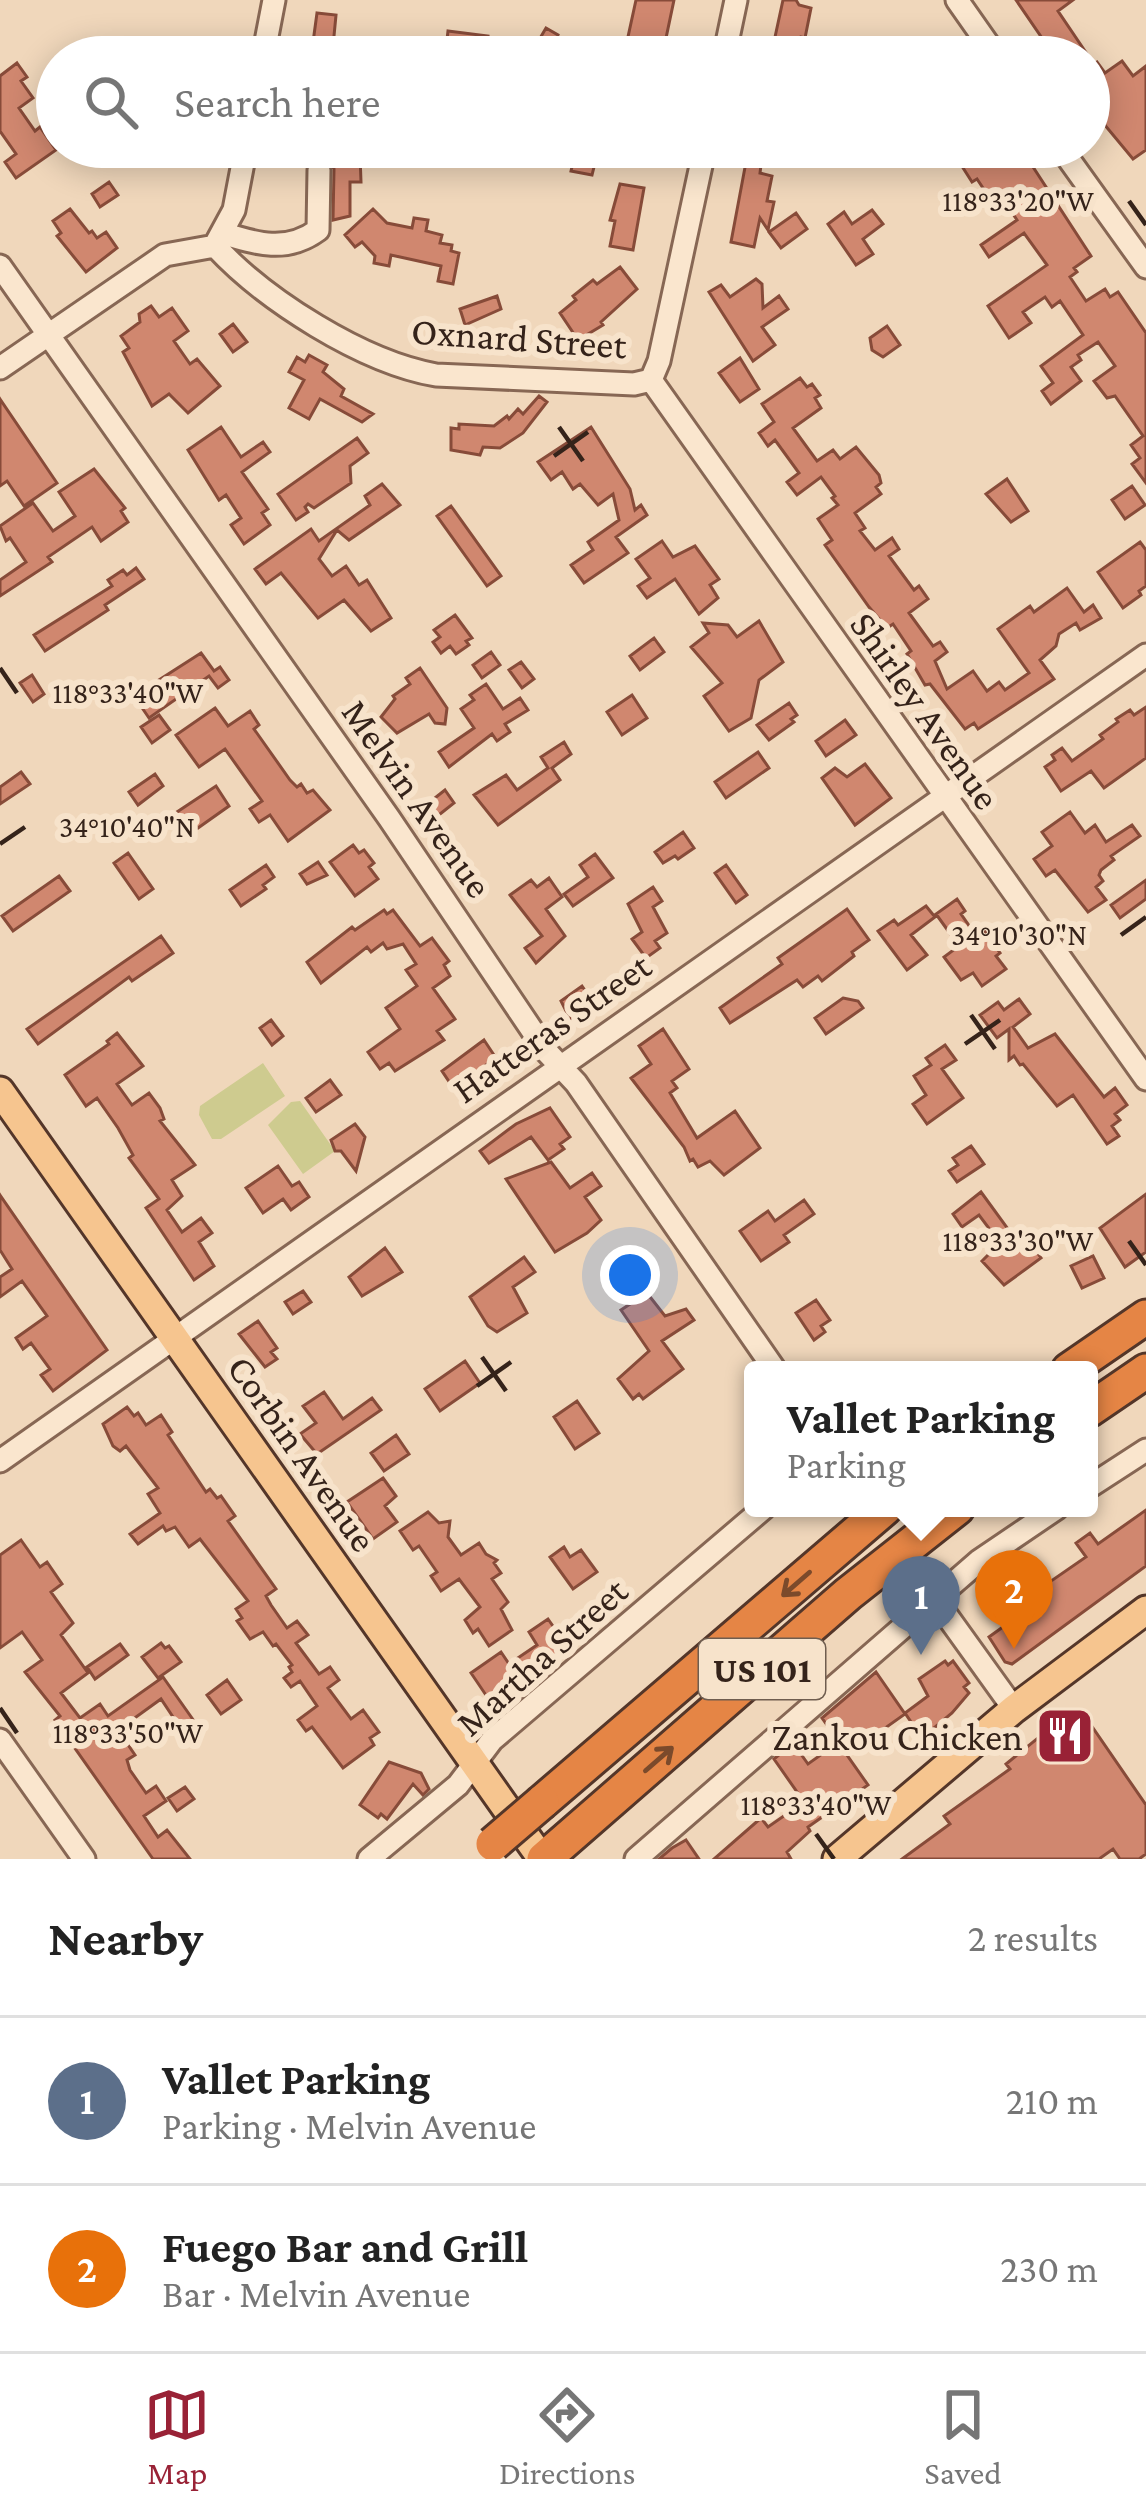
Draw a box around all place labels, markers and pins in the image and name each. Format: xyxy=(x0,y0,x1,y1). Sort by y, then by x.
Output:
pin: 2 xyxy=(975,1550,1053,1649)
pin: 1 xyxy=(882,1556,960,1655)
restaurant icon: Zankou Chicken xyxy=(1034,1705,1096,1767)
place label: Zankou Chicken xyxy=(771,1715,1023,1758)

